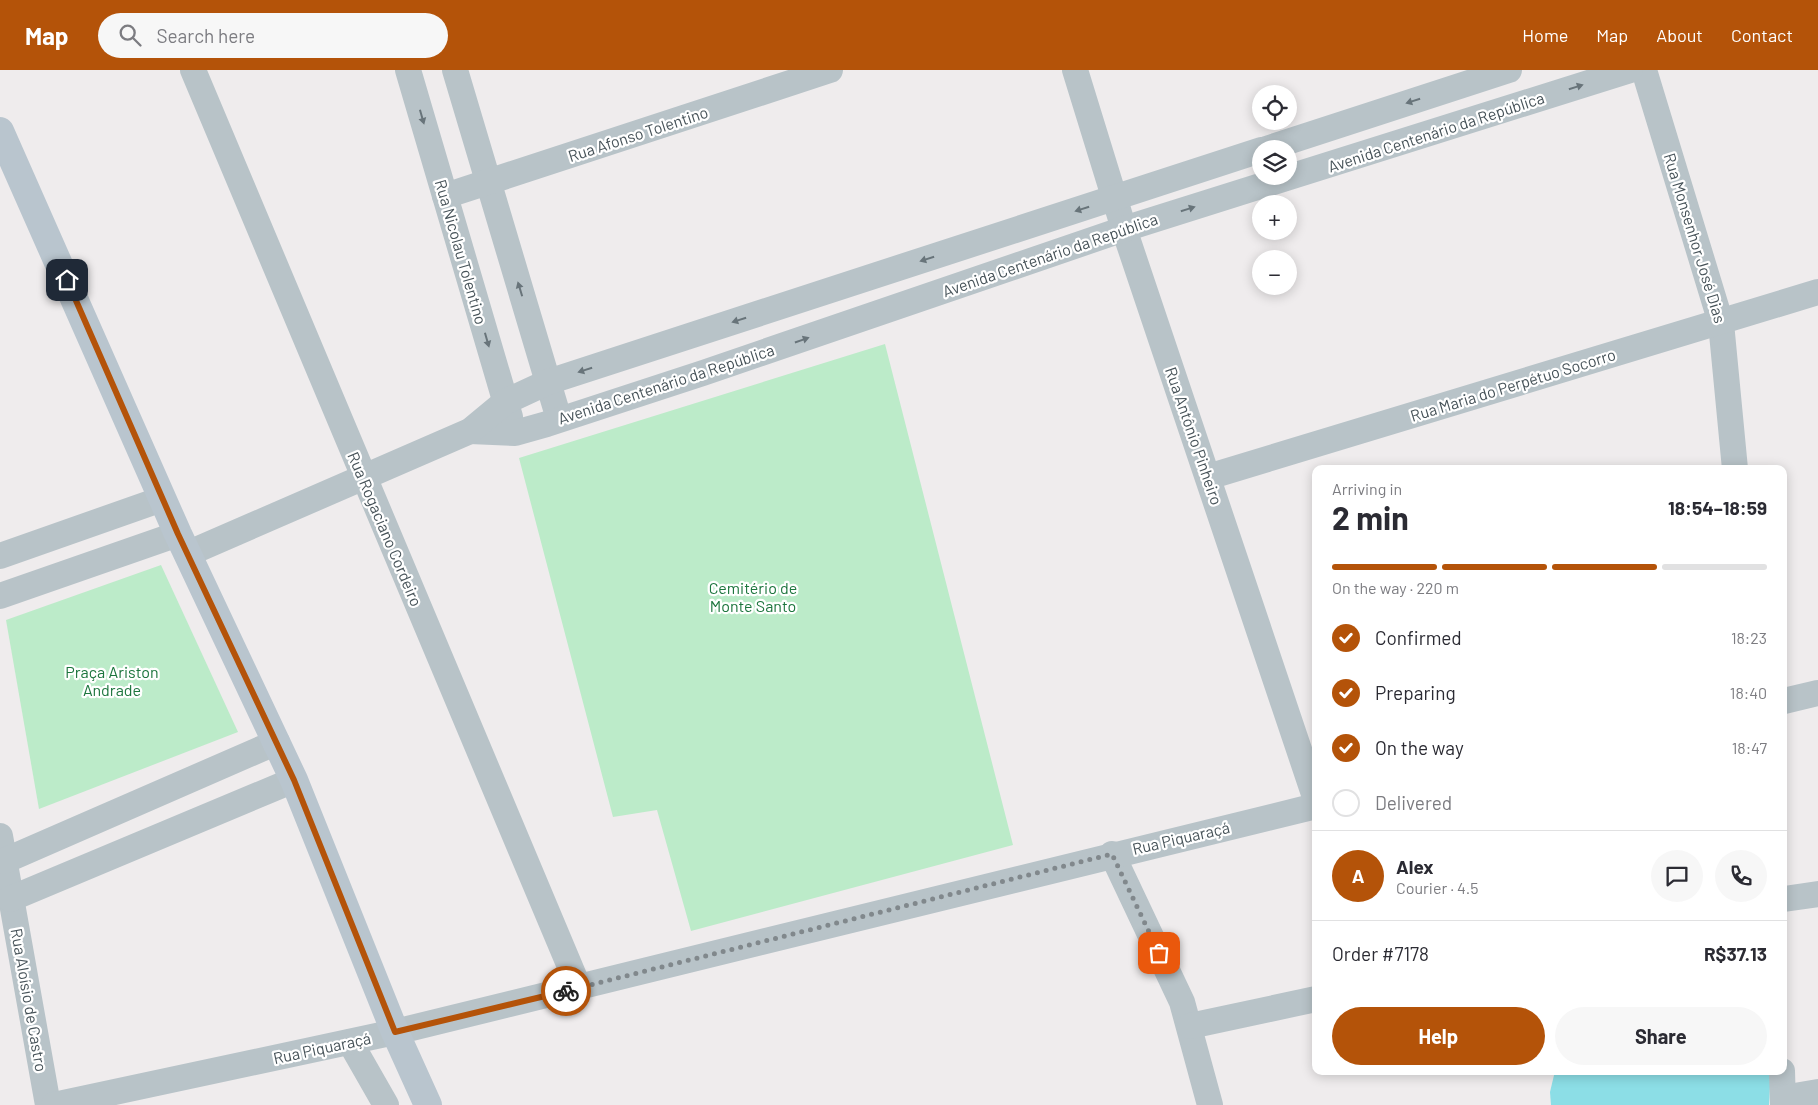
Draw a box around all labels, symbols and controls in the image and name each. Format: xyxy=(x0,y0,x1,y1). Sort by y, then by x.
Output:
search box xyxy=(98,13,448,58)
text: Map xyxy=(25,21,68,50)
icon: search xyxy=(116,21,144,49)
text: Search here xyxy=(156,24,255,47)
text: Home xyxy=(1522,24,1568,46)
text: Map xyxy=(1596,24,1628,46)
text: About xyxy=(1656,24,1703,46)
text: Contact xyxy=(1731,24,1793,46)
one-way arrow xyxy=(1569,83,1584,91)
map controls xyxy=(1252,85,1297,295)
button: locate xyxy=(1252,85,1297,130)
street label: Avenida Centenário da República xyxy=(1325,88,1546,176)
one-way arrow xyxy=(1405,98,1420,106)
street label: Rua Afonso Tolentino xyxy=(566,102,710,165)
one-way arrow xyxy=(418,109,426,124)
button: layers xyxy=(1252,140,1297,185)
street label: Rua Monsenhor José Dias xyxy=(1661,151,1730,325)
street label: Rua Nicolau Tolentino xyxy=(432,177,491,327)
button: + xyxy=(1252,195,1297,240)
one-way arrow xyxy=(1074,205,1089,213)
one-way arrow xyxy=(1180,205,1195,213)
street label: Avenida Centenário da República xyxy=(940,209,1160,300)
button: − xyxy=(1252,250,1297,295)
one-way arrow xyxy=(919,255,934,263)
pin xyxy=(46,259,88,301)
icon: home xyxy=(53,266,81,294)
one-way arrow xyxy=(515,281,523,296)
one-way arrow xyxy=(732,317,747,324)
one-way arrow xyxy=(484,333,492,348)
one-way arrow xyxy=(794,335,809,343)
street label: Avenida Centenário da República xyxy=(555,340,776,428)
street label: Rua Maria do Perpétuo Socorro xyxy=(1408,344,1618,425)
street label: Rua Antônio Pinheiro xyxy=(1162,364,1227,507)
one-way arrow xyxy=(577,367,592,374)
street label: Rua Rogaciano Cordeiro xyxy=(344,449,427,609)
text: Arriving in xyxy=(1332,479,1402,498)
text: 18:54–18:59 xyxy=(1668,496,1767,519)
text: 2 min xyxy=(1332,498,1409,536)
park label: Cemitério de Monte Santo xyxy=(709,578,797,615)
text: On the way · 220 m xyxy=(1332,578,1459,597)
icon: check xyxy=(1332,624,1360,652)
text: Confirmed xyxy=(1375,626,1462,649)
text: 18:23 xyxy=(1731,628,1767,647)
park label: Praça Ariston Andrade xyxy=(65,662,159,699)
icon: check xyxy=(1332,679,1360,707)
text: Preparing xyxy=(1375,681,1456,704)
text: 18:40 xyxy=(1730,683,1767,702)
icon: check xyxy=(1332,734,1360,762)
text: On the way xyxy=(1375,736,1464,759)
text: 18:47 xyxy=(1732,738,1767,757)
text: Delivered xyxy=(1375,791,1452,814)
street label: Rua Piquaraçá xyxy=(1130,817,1231,858)
button: chat xyxy=(1651,850,1703,902)
button: phone xyxy=(1715,850,1767,902)
text: Alex xyxy=(1396,855,1434,878)
text: A xyxy=(1352,864,1364,887)
text: Courier · 4.5 xyxy=(1396,878,1479,897)
street label: Rua Aloísio de Castro xyxy=(8,927,51,1073)
pin xyxy=(1138,932,1180,974)
icon: bag xyxy=(1145,939,1173,967)
text: Order #7178 xyxy=(1332,942,1429,965)
text: R$37.13 xyxy=(1704,942,1767,965)
courier xyxy=(541,966,591,1016)
icon: bike xyxy=(552,977,580,1005)
button: Help xyxy=(1332,1007,1545,1065)
button: Share xyxy=(1555,1007,1767,1065)
street label: Rua Piquaraçá xyxy=(271,1028,372,1067)

